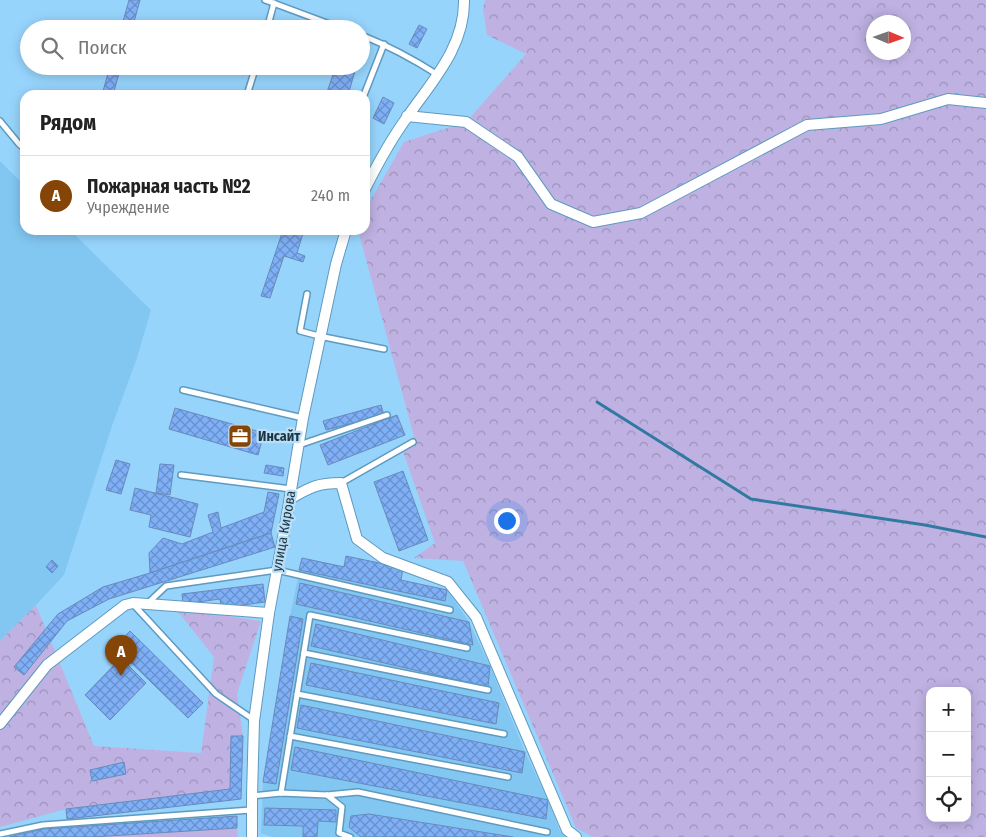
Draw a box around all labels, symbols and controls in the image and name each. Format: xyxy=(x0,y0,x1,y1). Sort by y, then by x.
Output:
north arrow xyxy=(866,15,911,60)
search box xyxy=(20,20,370,75)
icon: search xyxy=(38,34,66,62)
text: Поиск xyxy=(78,36,127,59)
text: Рядом xyxy=(40,110,96,136)
text: Пожарная часть №2 xyxy=(87,175,250,198)
text: A xyxy=(52,186,60,205)
text: 240 m xyxy=(311,186,350,205)
text: Учреждение xyxy=(87,198,170,217)
office icon: Инсайт xyxy=(227,423,253,449)
place label: Инсайт xyxy=(258,428,301,445)
street label: улица Кирова xyxy=(269,489,300,573)
your location xyxy=(494,508,520,534)
pin: A xyxy=(105,635,137,676)
map controls xyxy=(926,687,971,822)
button: + xyxy=(926,687,971,732)
button: − xyxy=(926,732,971,777)
button: locate xyxy=(926,777,971,822)

